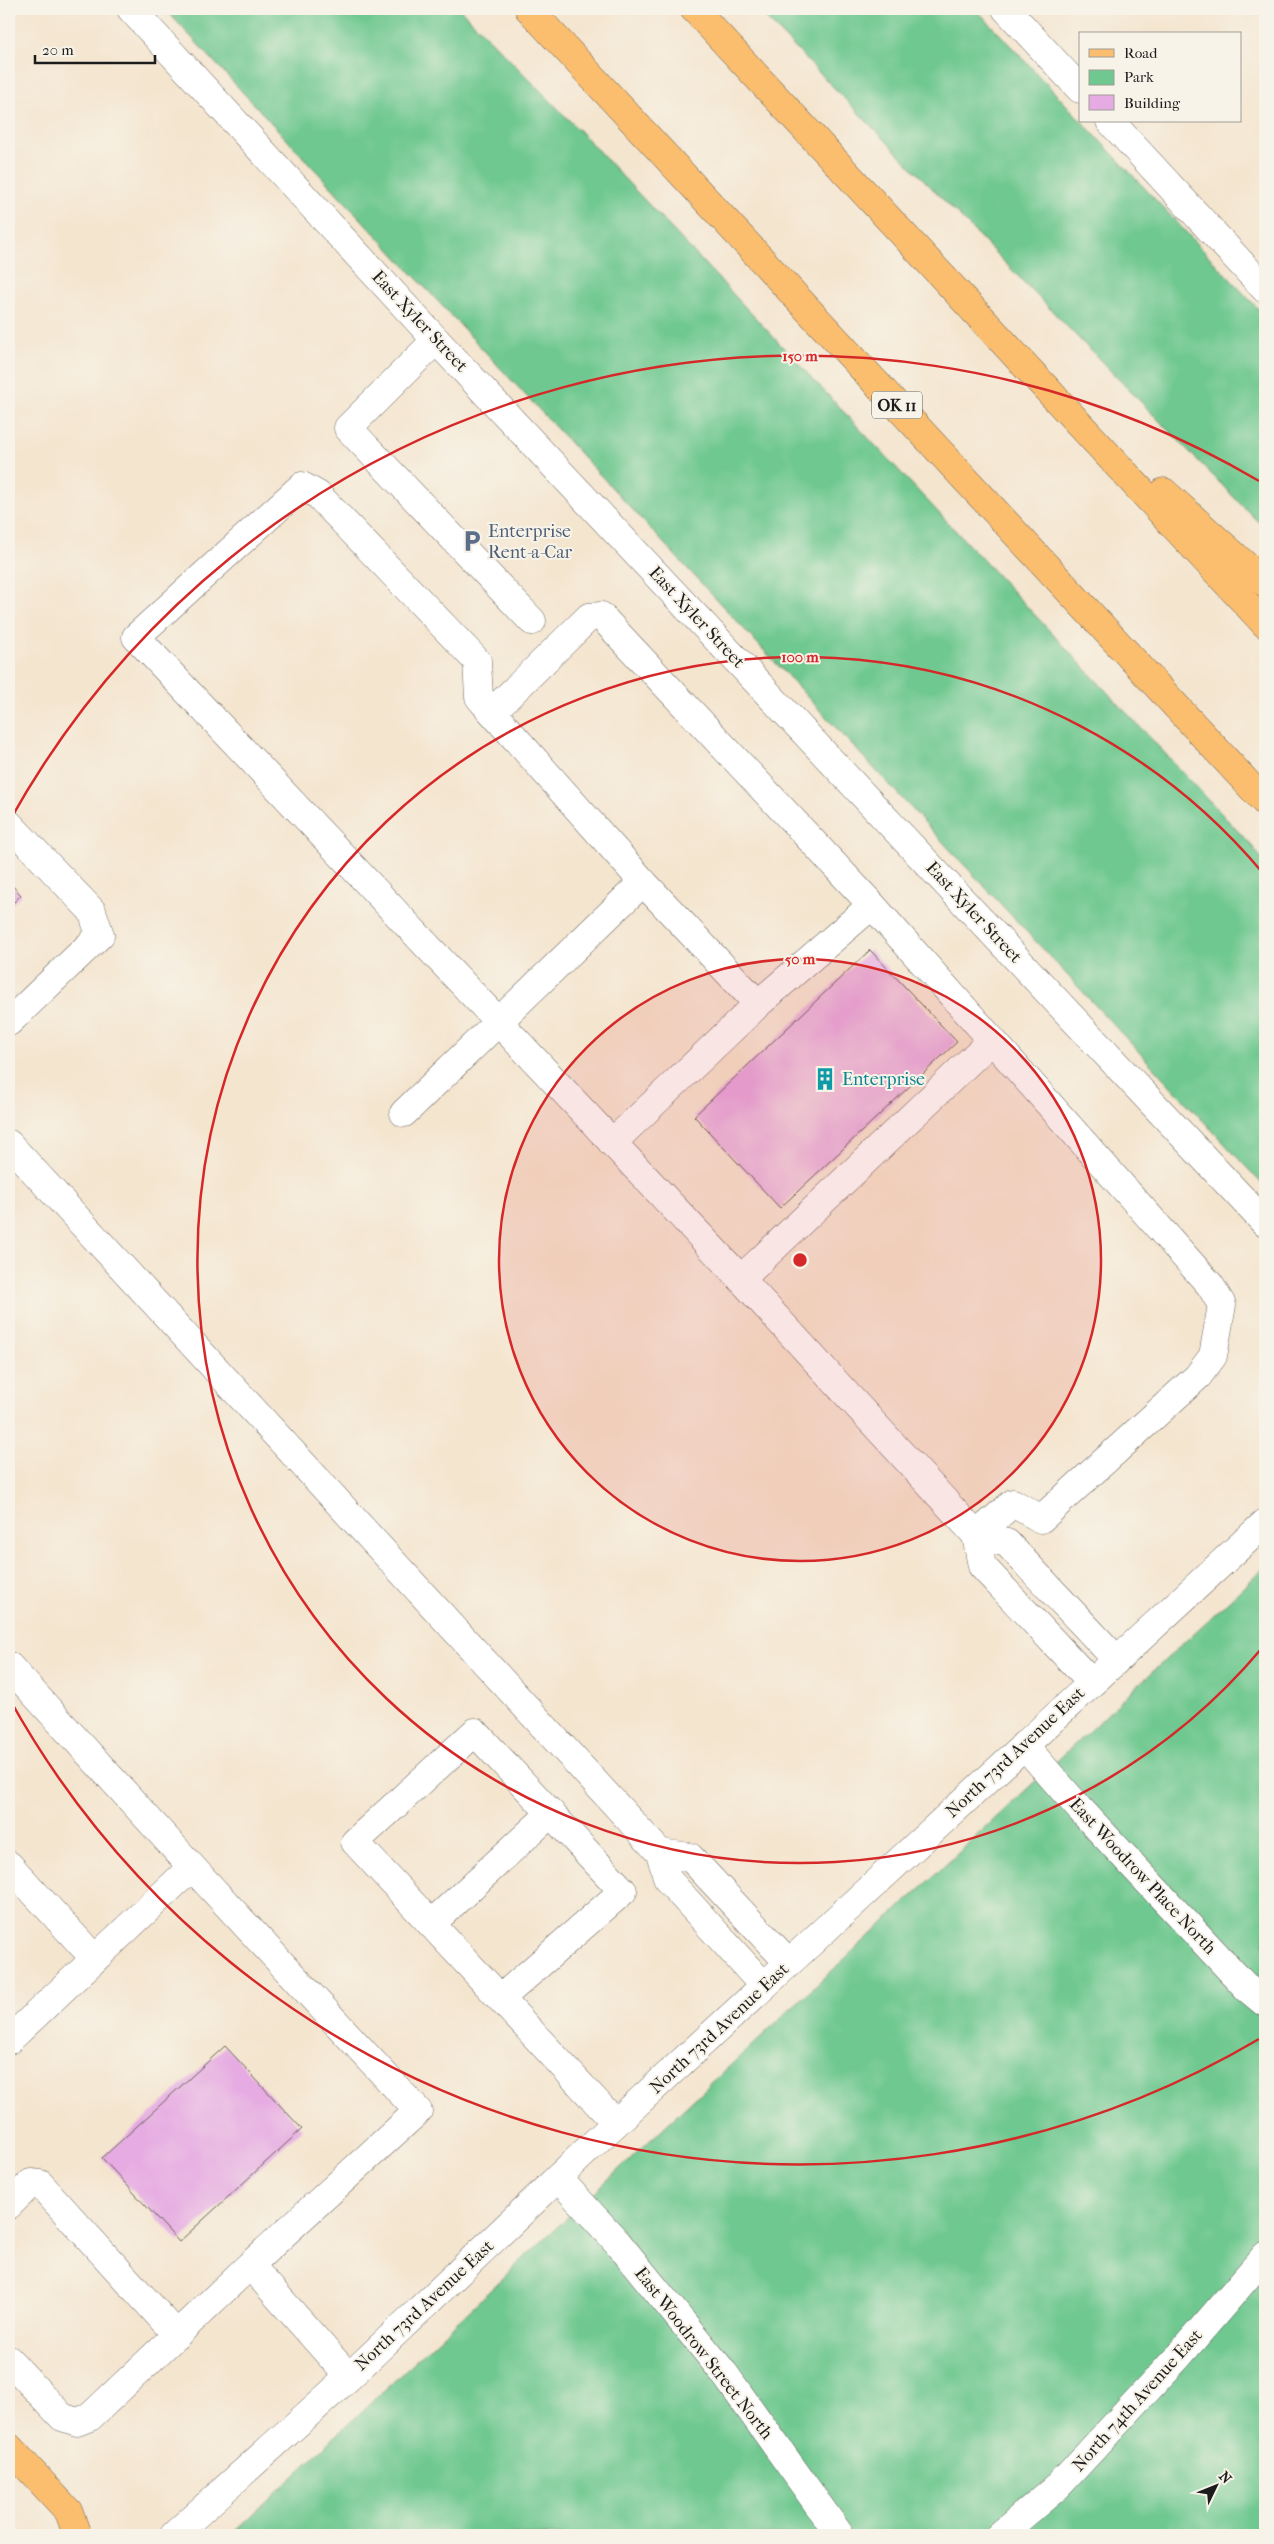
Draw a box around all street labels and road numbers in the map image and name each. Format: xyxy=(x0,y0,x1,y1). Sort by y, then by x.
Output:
street label: East Xyler Street xyxy=(367,266,472,377)
road number: OK 11 xyxy=(872,392,922,418)
street label: East Xyler Street xyxy=(644,562,749,673)
street label: East Xyler Street xyxy=(921,857,1026,968)
street label: North 73rd Avenue East xyxy=(942,1682,1089,1822)
street label: East Woodrow Place North xyxy=(1065,1794,1221,1959)
street label: North 73rd Avenue East xyxy=(646,1958,793,2098)
street label: North 73rd Avenue East xyxy=(351,2235,498,2375)
street label: East Woodrow Street North xyxy=(630,2263,777,2443)
street label: North 74th Avenue East xyxy=(1068,2325,1207,2476)

